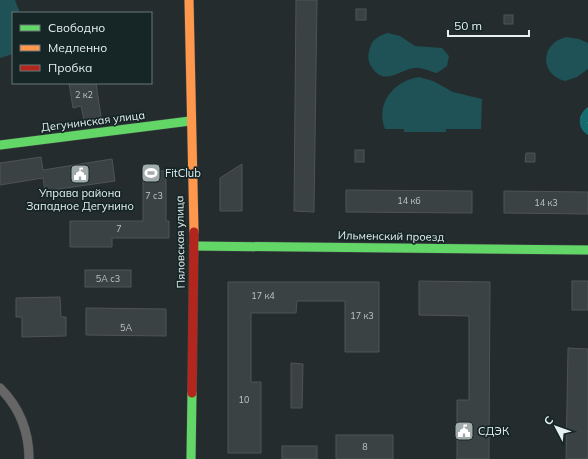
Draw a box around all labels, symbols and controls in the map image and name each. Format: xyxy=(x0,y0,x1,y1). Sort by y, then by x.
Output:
legend xyxy=(12,12,152,84)
scale bar xyxy=(448,12,529,38)
text: 50 m xyxy=(454,18,482,33)
text: Свободно xyxy=(48,20,105,35)
text: Медленно xyxy=(48,40,107,55)
text: Пробка xyxy=(48,60,92,75)
house number: 2 к2 xyxy=(75,89,93,100)
street label: Дегунинская улица xyxy=(40,108,146,134)
sports icon: FitClub xyxy=(140,162,162,184)
public building icon: Управа района Западное Дегунино xyxy=(69,163,91,185)
place label: FitClub xyxy=(165,166,201,180)
place label: Управа района Западное Дегунино xyxy=(26,186,134,213)
house number: 7 с3 xyxy=(145,190,163,201)
house number: 14 к6 xyxy=(397,195,421,206)
street label: Пяловская улица xyxy=(172,196,188,288)
house number: 14 к3 xyxy=(534,197,558,208)
house number: 7 xyxy=(116,223,122,234)
street label: Ильменский проезд xyxy=(338,228,445,244)
house number: 5А с3 xyxy=(96,273,120,284)
house number: 17 к4 xyxy=(251,290,275,301)
house number: 17 к3 xyxy=(350,310,374,321)
house number: 5А xyxy=(120,322,132,333)
house number: 10 xyxy=(239,394,249,405)
north arrow xyxy=(536,407,576,447)
text: С xyxy=(541,413,557,428)
public building icon: СДЭК xyxy=(453,420,475,442)
place label: СДЭК xyxy=(478,424,510,438)
house number: 8 xyxy=(362,441,368,452)

